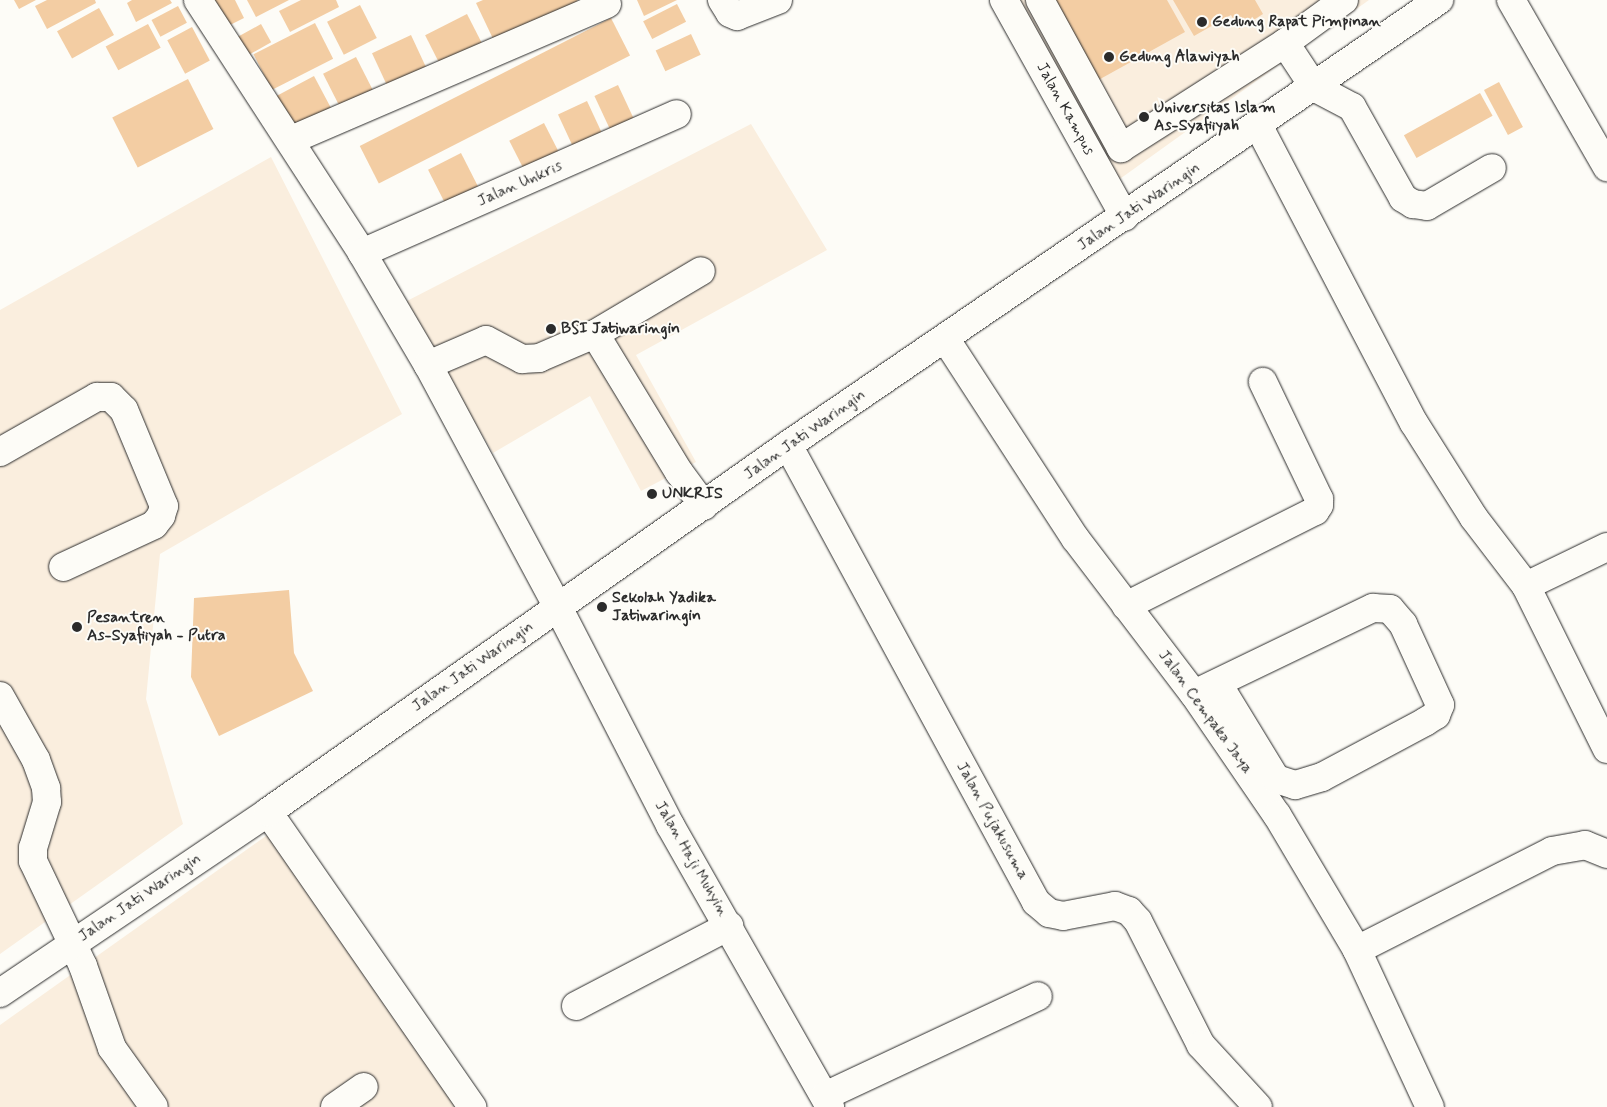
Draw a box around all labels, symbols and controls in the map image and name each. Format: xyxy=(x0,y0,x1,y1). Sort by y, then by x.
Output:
place label: Gedung Rapat Pimpinan xyxy=(1212,12,1376,32)
marker: Gedung Rapat Pimpinan xyxy=(1196,16,1208,28)
place label: Gedung Alawiyah xyxy=(1119,47,1235,67)
marker: Gedung Alawiyah xyxy=(1103,51,1115,63)
street label: Jalan Kampus xyxy=(1032,61,1098,157)
place label: Universitas Islam As-Syafiiyah xyxy=(1154,98,1278,136)
marker: Universitas Islam As-Syafiiyah xyxy=(1138,111,1150,123)
street label: Jalan Unkris xyxy=(474,157,566,211)
street label: Jalan Jati Waringin xyxy=(1074,159,1204,255)
place label: BSI Jatiwaringin xyxy=(561,319,681,339)
marker: BSI Jatiwaringin xyxy=(545,323,557,335)
street label: Jalan Jati Waringin xyxy=(741,386,869,484)
place label: UNKRIS xyxy=(662,484,723,504)
marker: UNKRIS xyxy=(646,488,658,500)
place label: Sekolah Yadika Jatiwaringin xyxy=(612,588,717,626)
marker: Sekolah Yadika Jatiwaringin xyxy=(596,601,608,613)
place label: Pesantren As-Syafiiyah - Putra xyxy=(87,608,225,646)
street label: Jalan Jati Waringin xyxy=(409,618,537,716)
marker: Pesantren As-Syafiiyah - Putra xyxy=(71,621,83,633)
street label: Jalan Cempaka Jaya xyxy=(1153,646,1257,778)
street label: Jalan Pujakusuma xyxy=(952,759,1032,883)
street label: Jalan Haji Muhyin xyxy=(651,799,731,919)
street label: Jalan Jati Waringin xyxy=(75,850,205,946)

